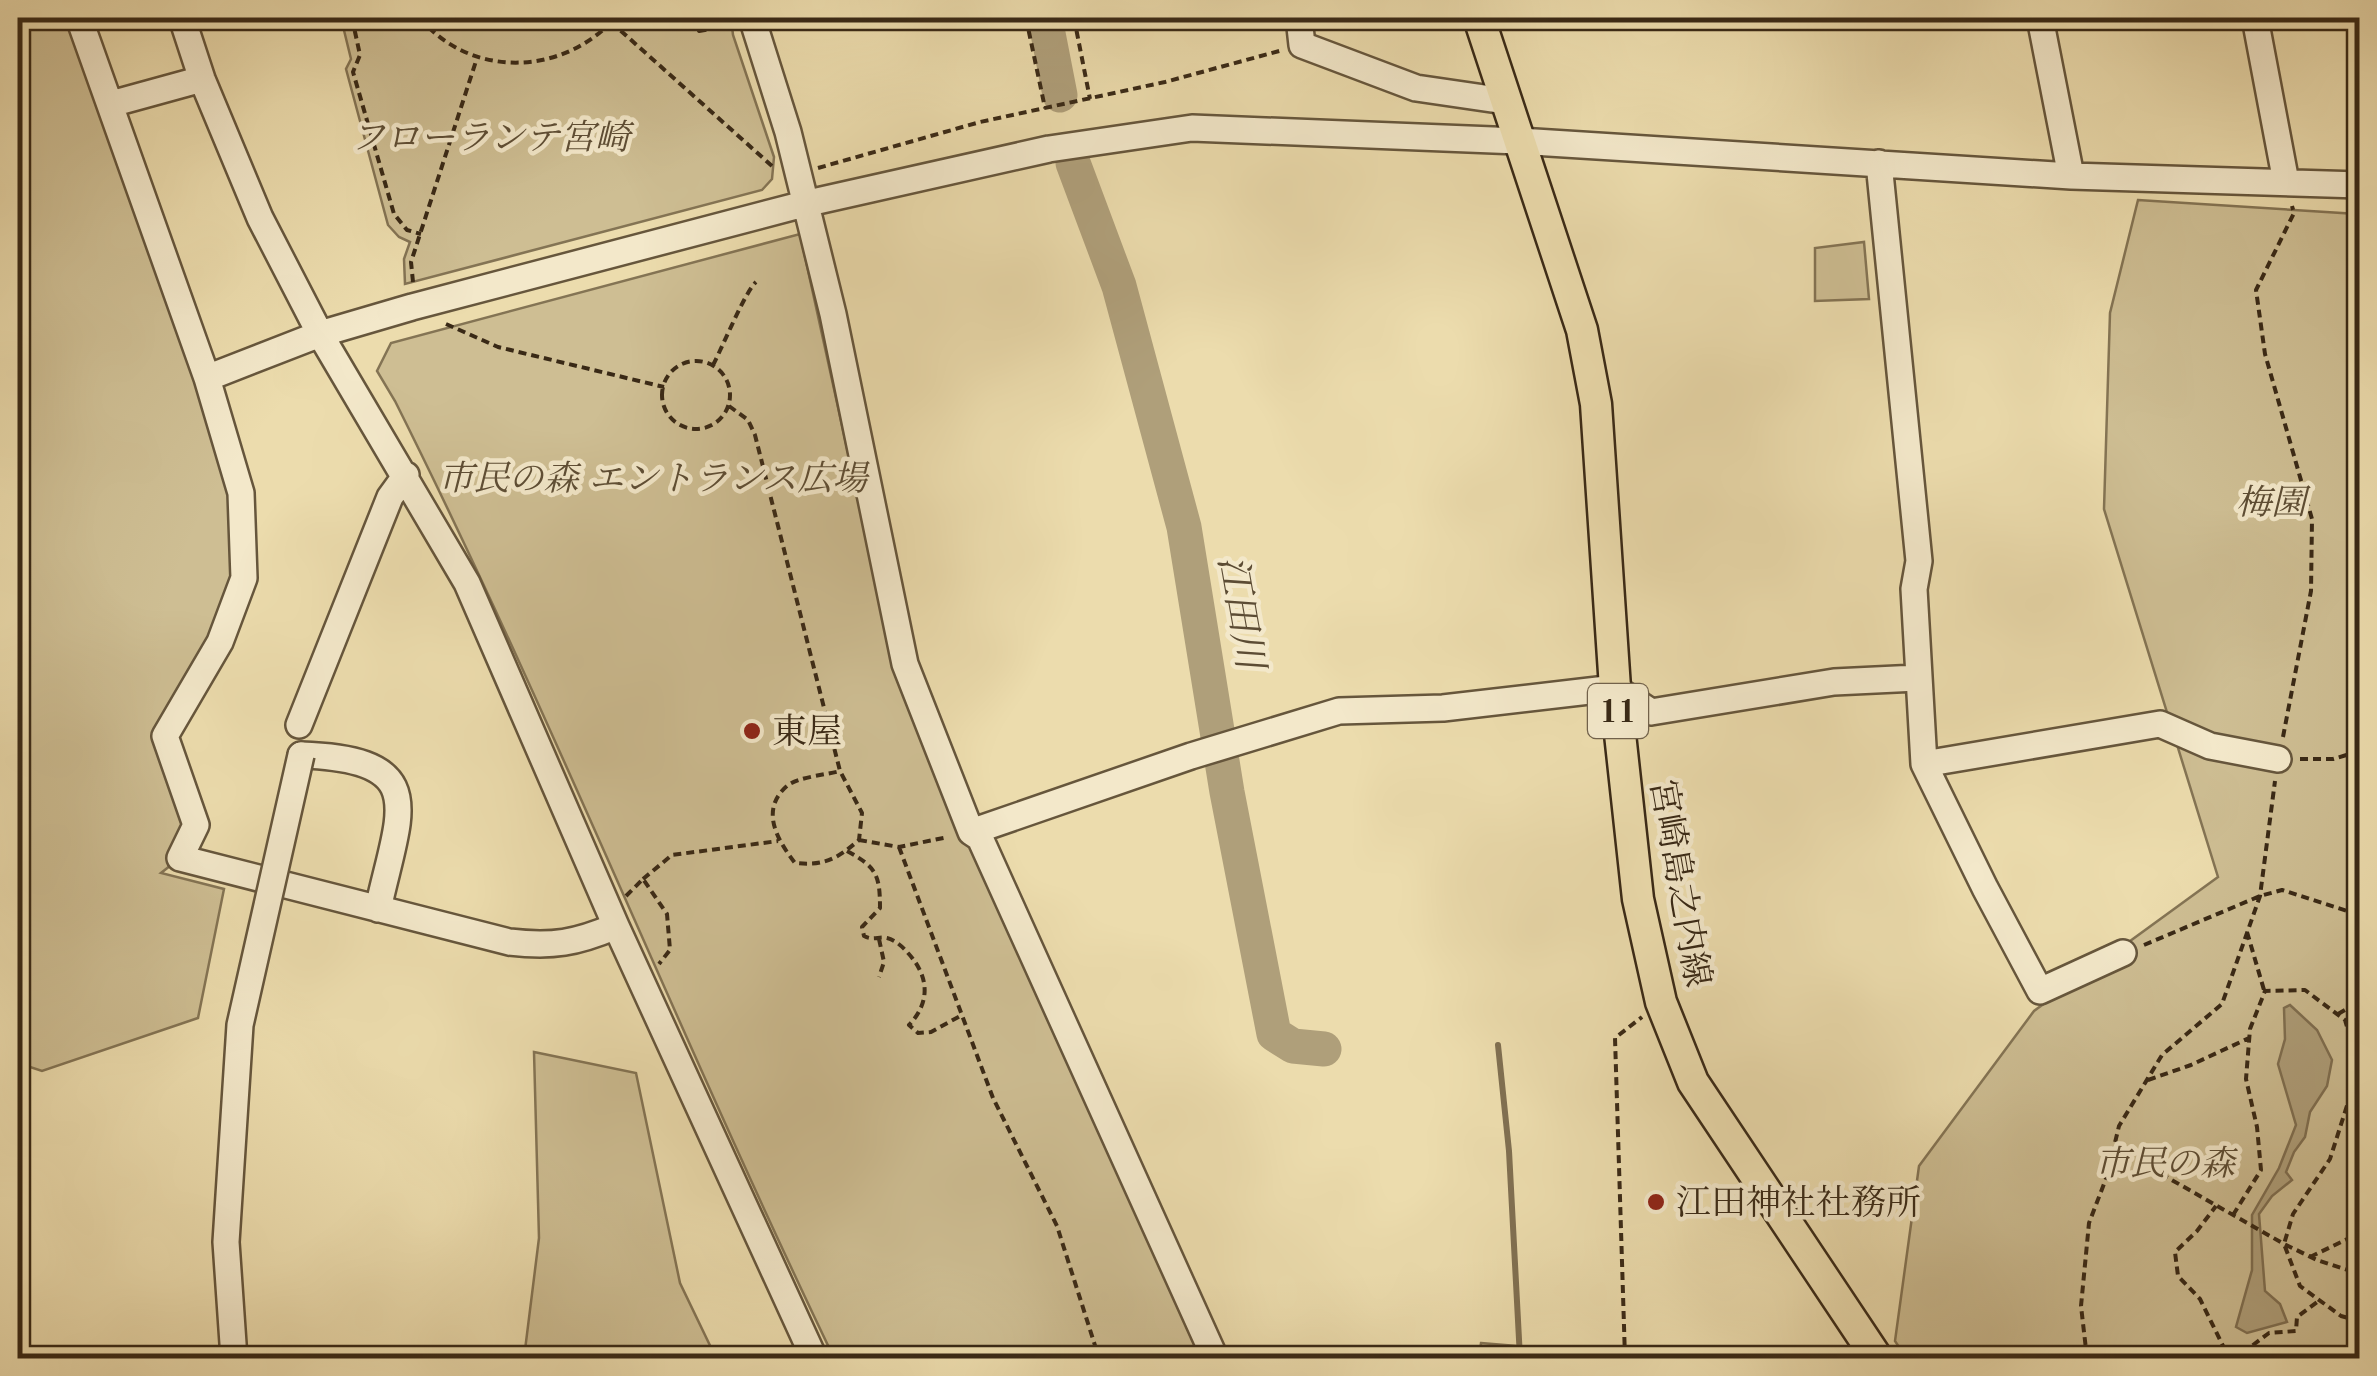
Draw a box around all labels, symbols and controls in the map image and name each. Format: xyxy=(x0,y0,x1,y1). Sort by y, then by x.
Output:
park label: フローランテ宮崎 xyxy=(350,119,635,157)
park label: 市民の森 エントランス広場 xyxy=(439,460,870,498)
park label: 梅園 xyxy=(2236,484,2311,522)
water label: 江田川 xyxy=(1210,553,1271,676)
road number: 11 xyxy=(1588,684,1648,738)
place label: 東屋 xyxy=(772,713,842,751)
marker: 東屋 xyxy=(741,720,763,742)
street label: 宮崎島之内線 xyxy=(1643,776,1717,990)
park label: 市民の森 xyxy=(2095,1145,2238,1183)
place label: 江田神社社務所 xyxy=(1676,1184,1921,1222)
marker: 江田神社社務所 xyxy=(1645,1191,1667,1213)

